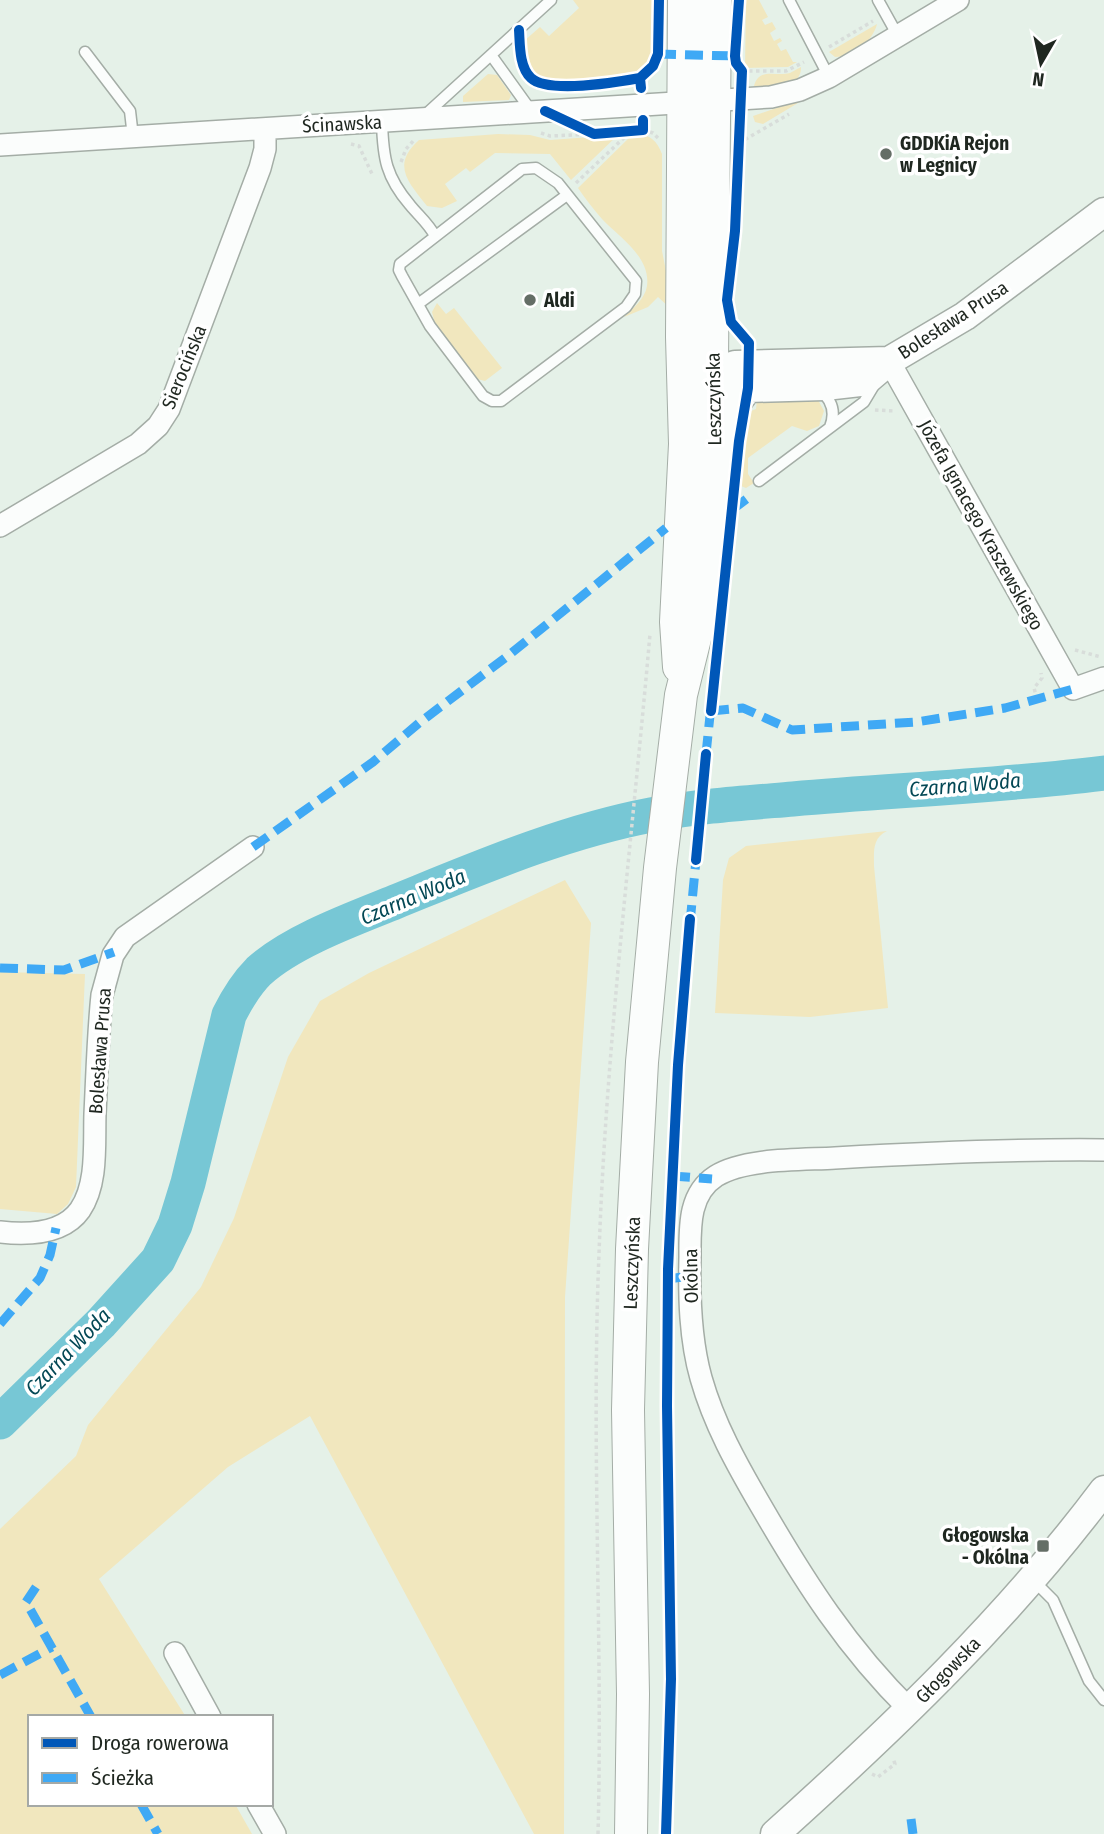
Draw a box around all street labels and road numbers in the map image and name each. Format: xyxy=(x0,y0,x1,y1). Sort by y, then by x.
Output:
street label: Ścinawska xyxy=(301,110,383,138)
street label: Bolesława Prusa xyxy=(894,276,1012,364)
street label: Sierocińska xyxy=(157,322,211,412)
street label: Leszczyńska xyxy=(702,352,726,446)
street label: Józefa Ignacego Kraszewskiego xyxy=(914,416,1048,634)
street label: Bolesława Prusa xyxy=(84,987,116,1115)
street label: Leszczyńska xyxy=(619,1216,645,1310)
street label: Okólna xyxy=(679,1248,703,1304)
street label: Głogowska xyxy=(911,1632,985,1708)

